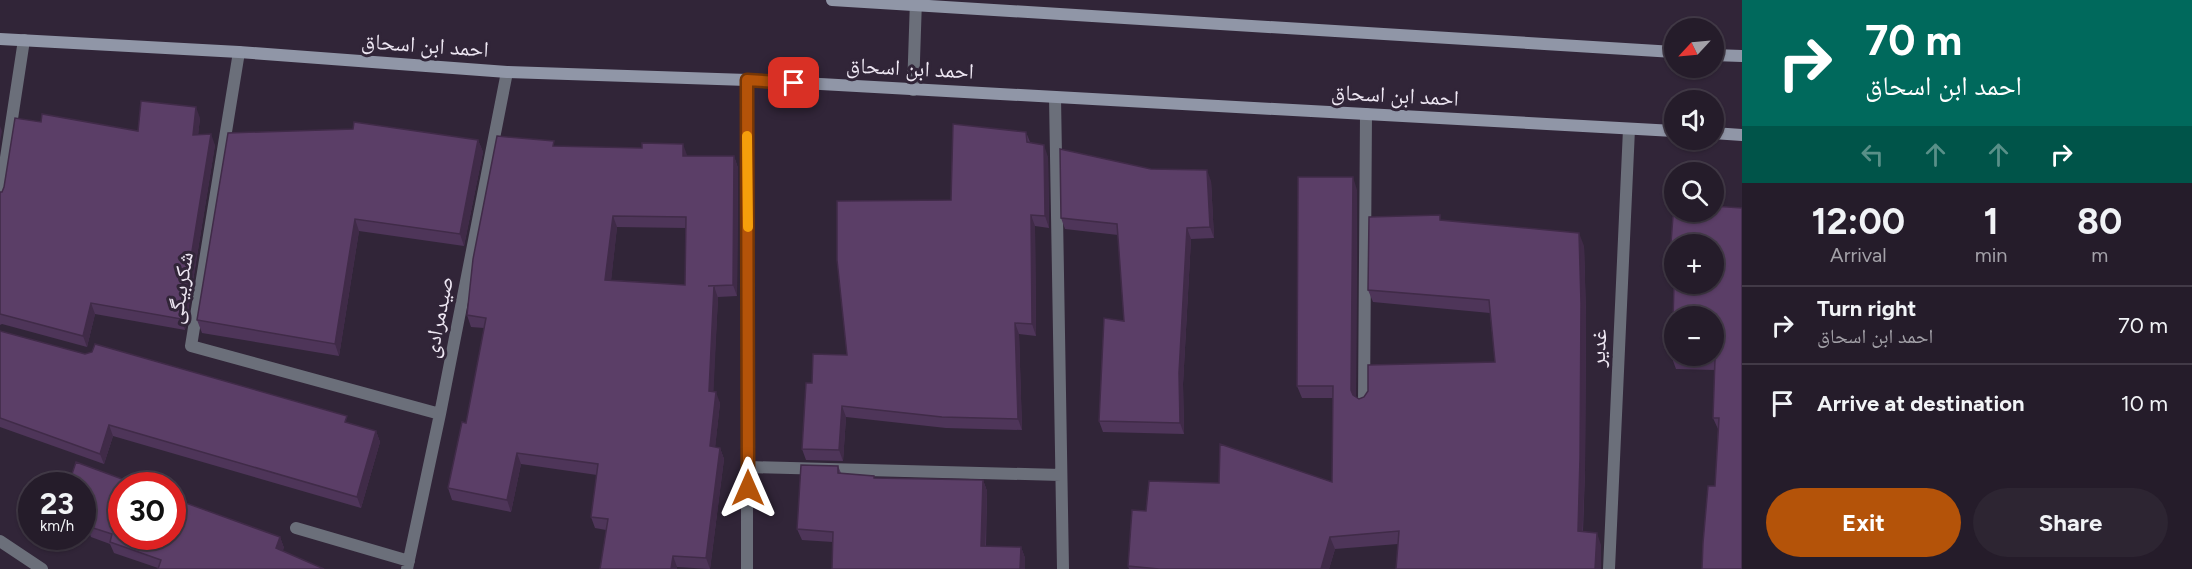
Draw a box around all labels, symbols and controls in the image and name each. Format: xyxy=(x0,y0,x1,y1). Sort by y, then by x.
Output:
text: 70 m xyxy=(1865,15,1962,66)
north arrow xyxy=(1664,18,1724,78)
map controls xyxy=(1664,18,1724,366)
icon: right xyxy=(1766,24,1844,102)
street label: احمد ابن اسحاق xyxy=(360,27,490,63)
street label: احمد ابن اسحاق xyxy=(845,51,975,85)
pin xyxy=(768,57,819,108)
icon: arrive xyxy=(777,66,810,99)
text: احمد ابن اسحاق xyxy=(1865,69,2022,102)
street label: احمد ابن اسحاق xyxy=(1330,78,1460,112)
button: sound xyxy=(1664,90,1724,150)
icon: left xyxy=(1856,138,1889,171)
icon: ahead xyxy=(1919,138,1952,171)
icon: ahead xyxy=(1982,138,2015,171)
icon: right xyxy=(2045,138,2078,171)
button: search xyxy=(1664,162,1724,222)
text: 12:00 xyxy=(1812,200,1905,243)
text: 1 xyxy=(1983,200,1999,243)
text: 80 xyxy=(2077,200,2122,243)
button: + xyxy=(1664,234,1724,294)
text: Arrival xyxy=(1830,243,1887,267)
text: min xyxy=(1975,243,2007,267)
text: m xyxy=(2091,243,2108,267)
street label: شکربیگی xyxy=(161,250,199,326)
street label: صیدمرادی xyxy=(417,274,459,360)
text: Turn right xyxy=(1817,295,1916,322)
button: − xyxy=(1664,306,1724,366)
icon: right xyxy=(1766,309,1799,342)
text: 70 m xyxy=(2118,312,2168,339)
text: احمد ابن اسحاق xyxy=(1817,324,1933,348)
street label: غدیر xyxy=(1583,328,1612,369)
icon: arrive xyxy=(1766,387,1799,420)
text: Arrive at destination xyxy=(1817,390,2025,417)
text: 10 m xyxy=(2121,390,2168,417)
position arrow xyxy=(716,456,780,520)
speed limit sign: 30 xyxy=(108,472,186,550)
text: 23 xyxy=(40,485,74,522)
button: Exit xyxy=(1766,488,1961,557)
button: Share xyxy=(1973,488,2168,557)
text: km/h xyxy=(40,517,74,535)

